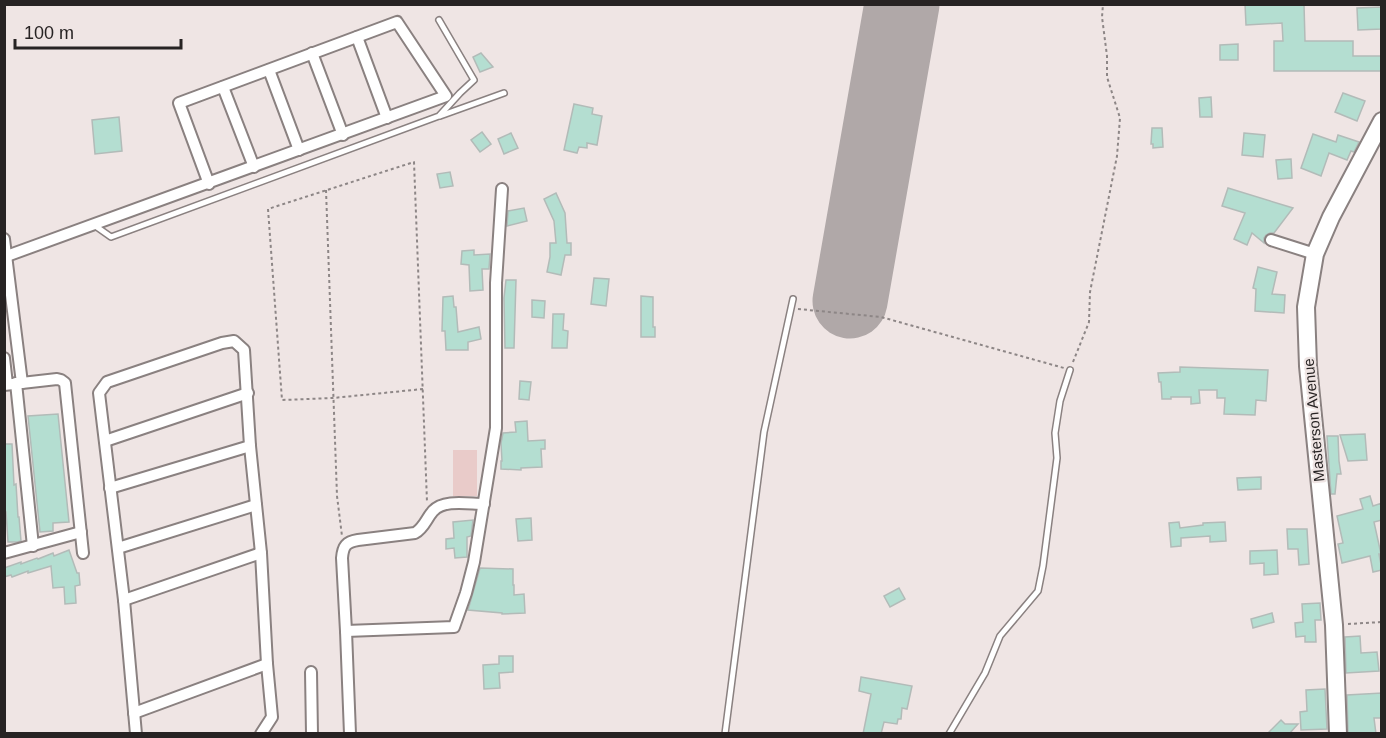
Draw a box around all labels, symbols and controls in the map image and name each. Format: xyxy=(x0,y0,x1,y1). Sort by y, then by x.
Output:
scale bar xyxy=(15,12,182,50)
text: 100 m xyxy=(24,23,74,43)
street label: Masterson Avenue xyxy=(1300,358,1327,483)

